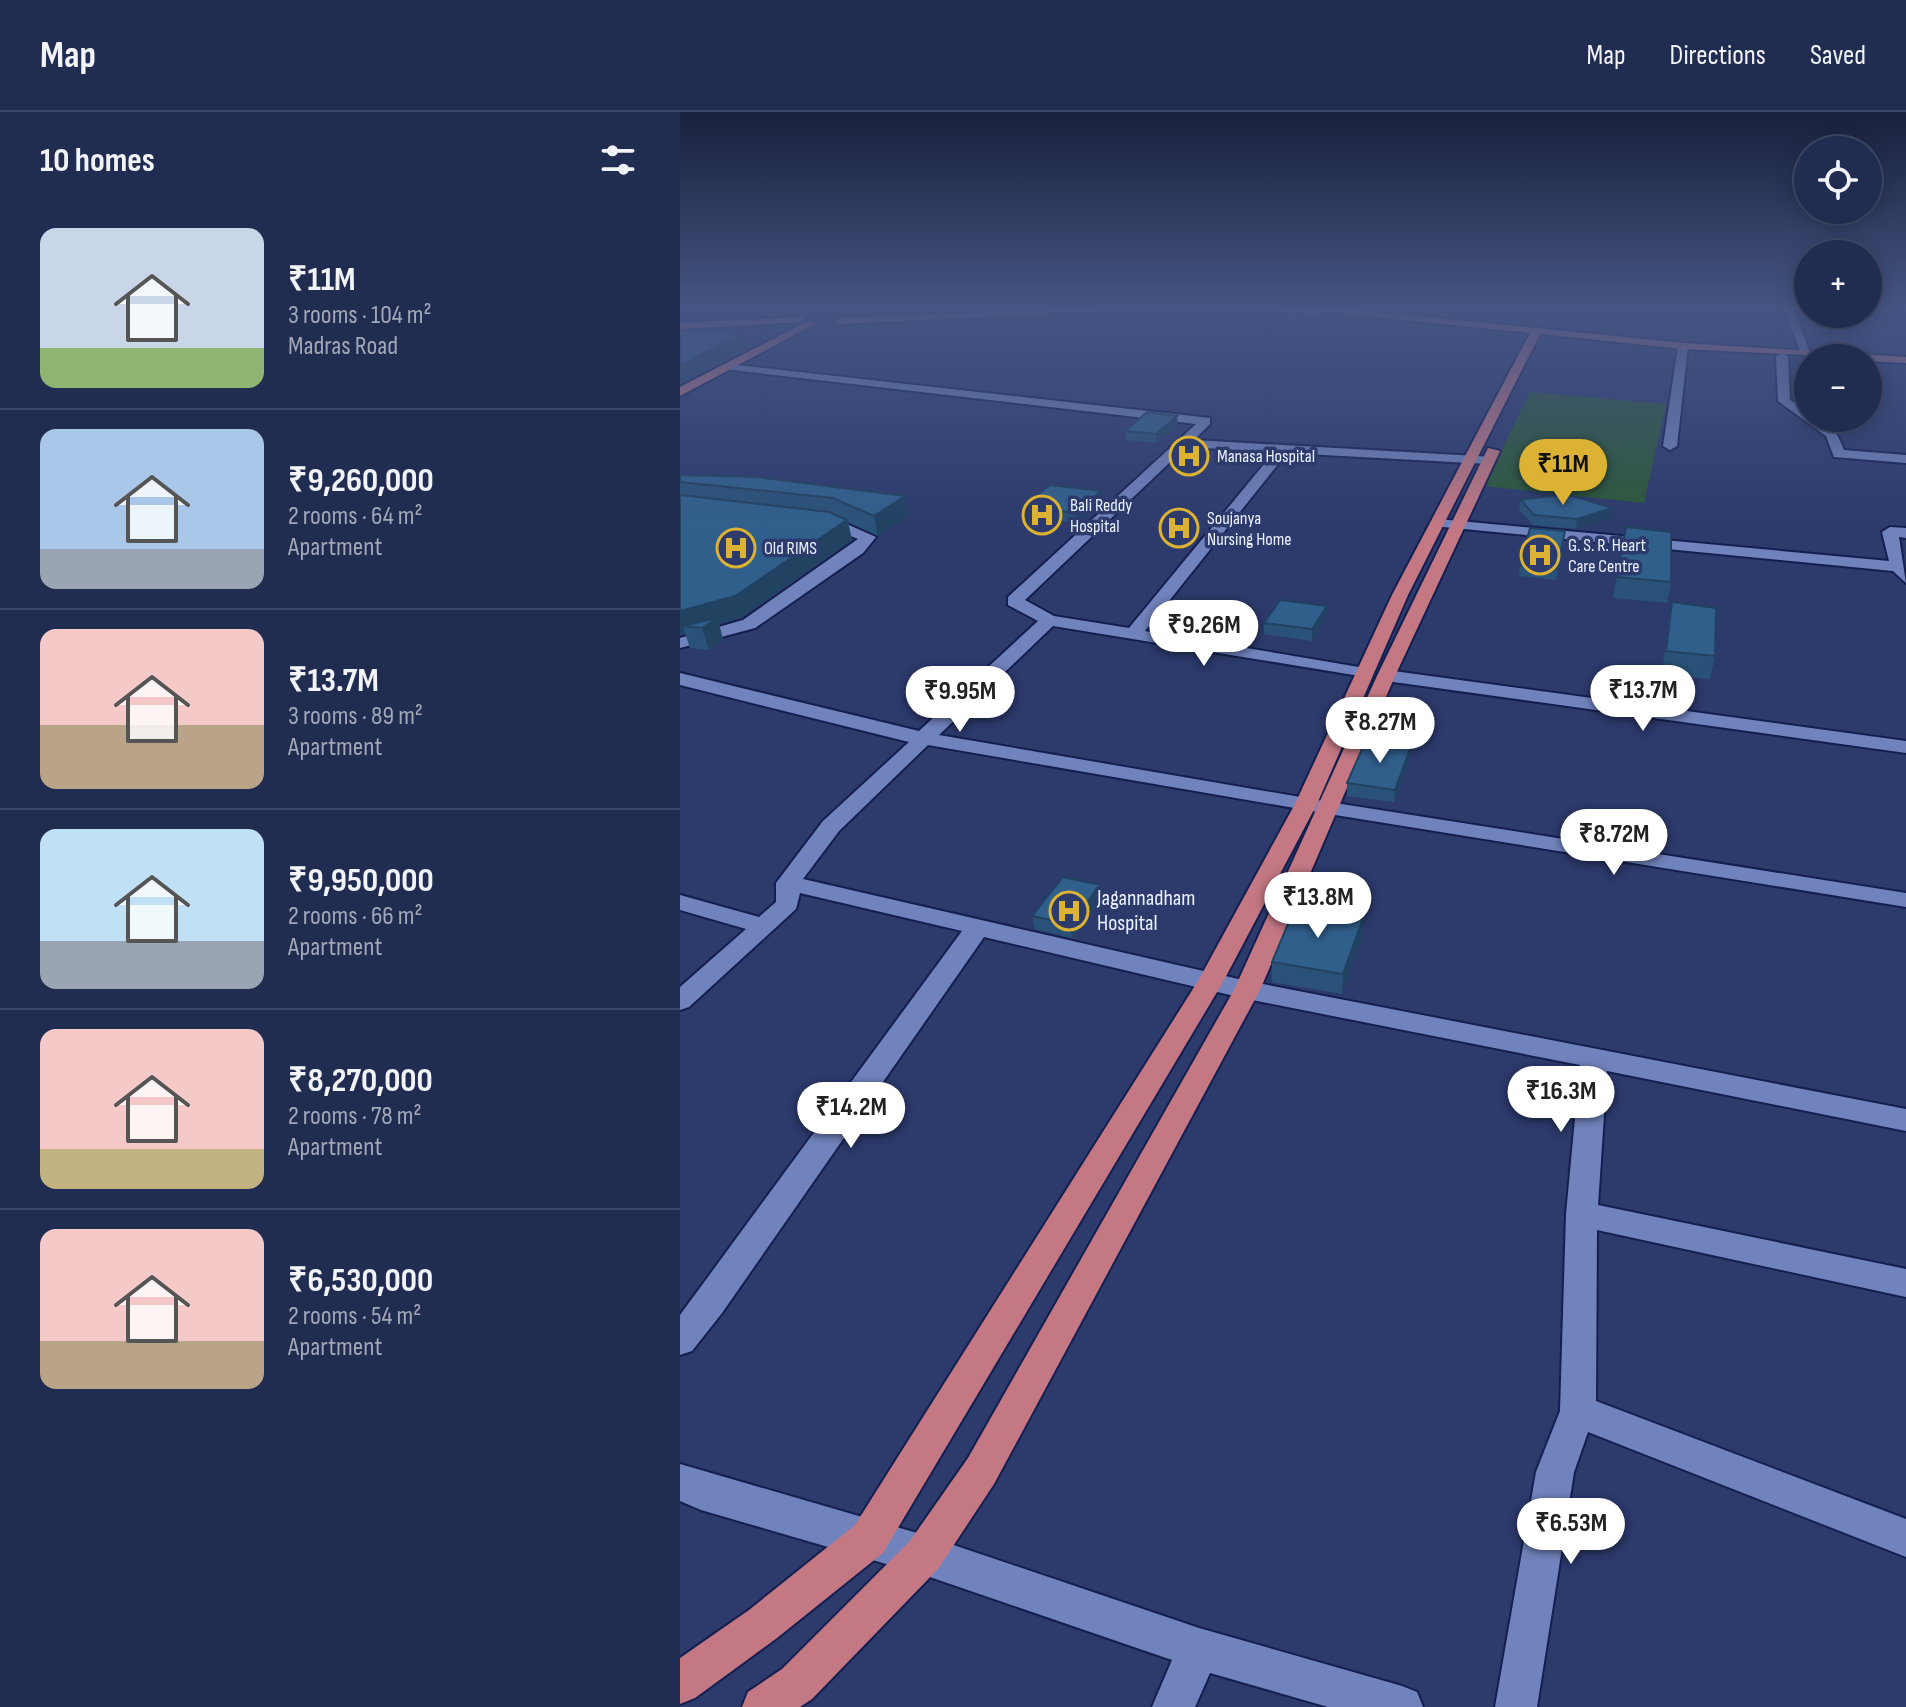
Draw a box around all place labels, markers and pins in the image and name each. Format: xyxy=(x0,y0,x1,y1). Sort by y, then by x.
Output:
hospital icon: Manasa Hospital xyxy=(1168,435,1210,477)
pin: ₹11M xyxy=(1516,439,1610,507)
place label: Manasa Hospital xyxy=(1217,446,1315,467)
hospital icon: Bali Reddy Hospital xyxy=(1021,494,1063,536)
place label: Bali Reddy Hospital xyxy=(1070,495,1132,537)
hospital icon: Soujanya Nursing Home xyxy=(1158,507,1200,549)
place label: Soujanya Nursing Home xyxy=(1207,508,1292,550)
hospital icon: Old RIMS xyxy=(715,527,757,569)
hospital icon: G. S. R. Heart Care Centre xyxy=(1519,534,1561,576)
place label: G. S. R. Heart Care Centre xyxy=(1568,535,1647,577)
place label: Old RIMS xyxy=(764,538,817,559)
pin: ₹9.26M xyxy=(1139,600,1269,668)
pin: ₹13.7M xyxy=(1578,665,1708,733)
pin: ₹9.95M xyxy=(895,666,1025,734)
pin: ₹8.27M xyxy=(1315,697,1445,765)
pin: ₹8.72M xyxy=(1549,809,1679,877)
pin: ₹13.8M xyxy=(1253,872,1383,940)
place label: Jagannadham Hospital xyxy=(1096,885,1195,937)
hospital icon: Jagannadham Hospital xyxy=(1048,890,1090,932)
pin: ₹16.3M xyxy=(1496,1066,1626,1134)
pin: ₹14.2M xyxy=(786,1082,916,1150)
pin: ₹6.53M xyxy=(1506,1498,1636,1566)

